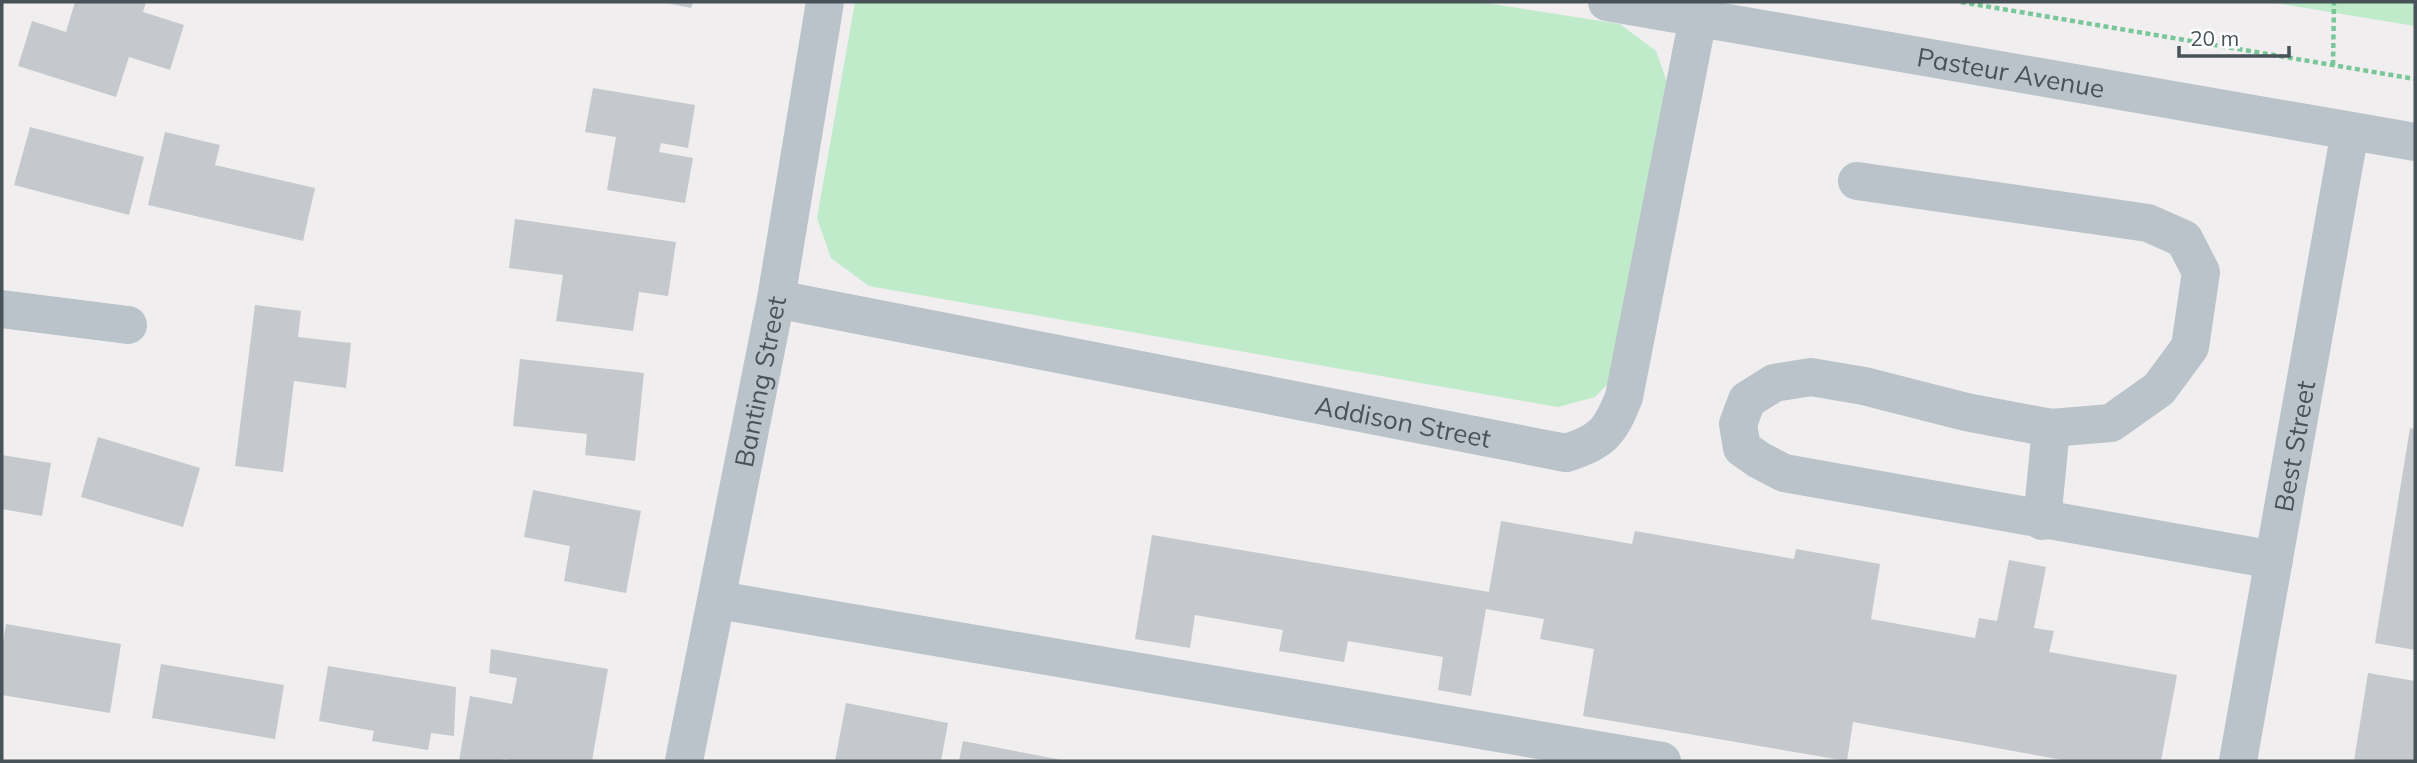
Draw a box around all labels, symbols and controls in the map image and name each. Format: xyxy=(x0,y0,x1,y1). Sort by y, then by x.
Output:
scale bar xyxy=(2179,14,2289,58)
text: 20 m xyxy=(2190,25,2239,51)
street label: Pasteur Avenue xyxy=(1915,40,2107,104)
street label: Banting Street xyxy=(726,293,793,470)
street label: Best Street xyxy=(2266,378,2322,514)
street label: Addison Street xyxy=(1313,388,1494,455)

